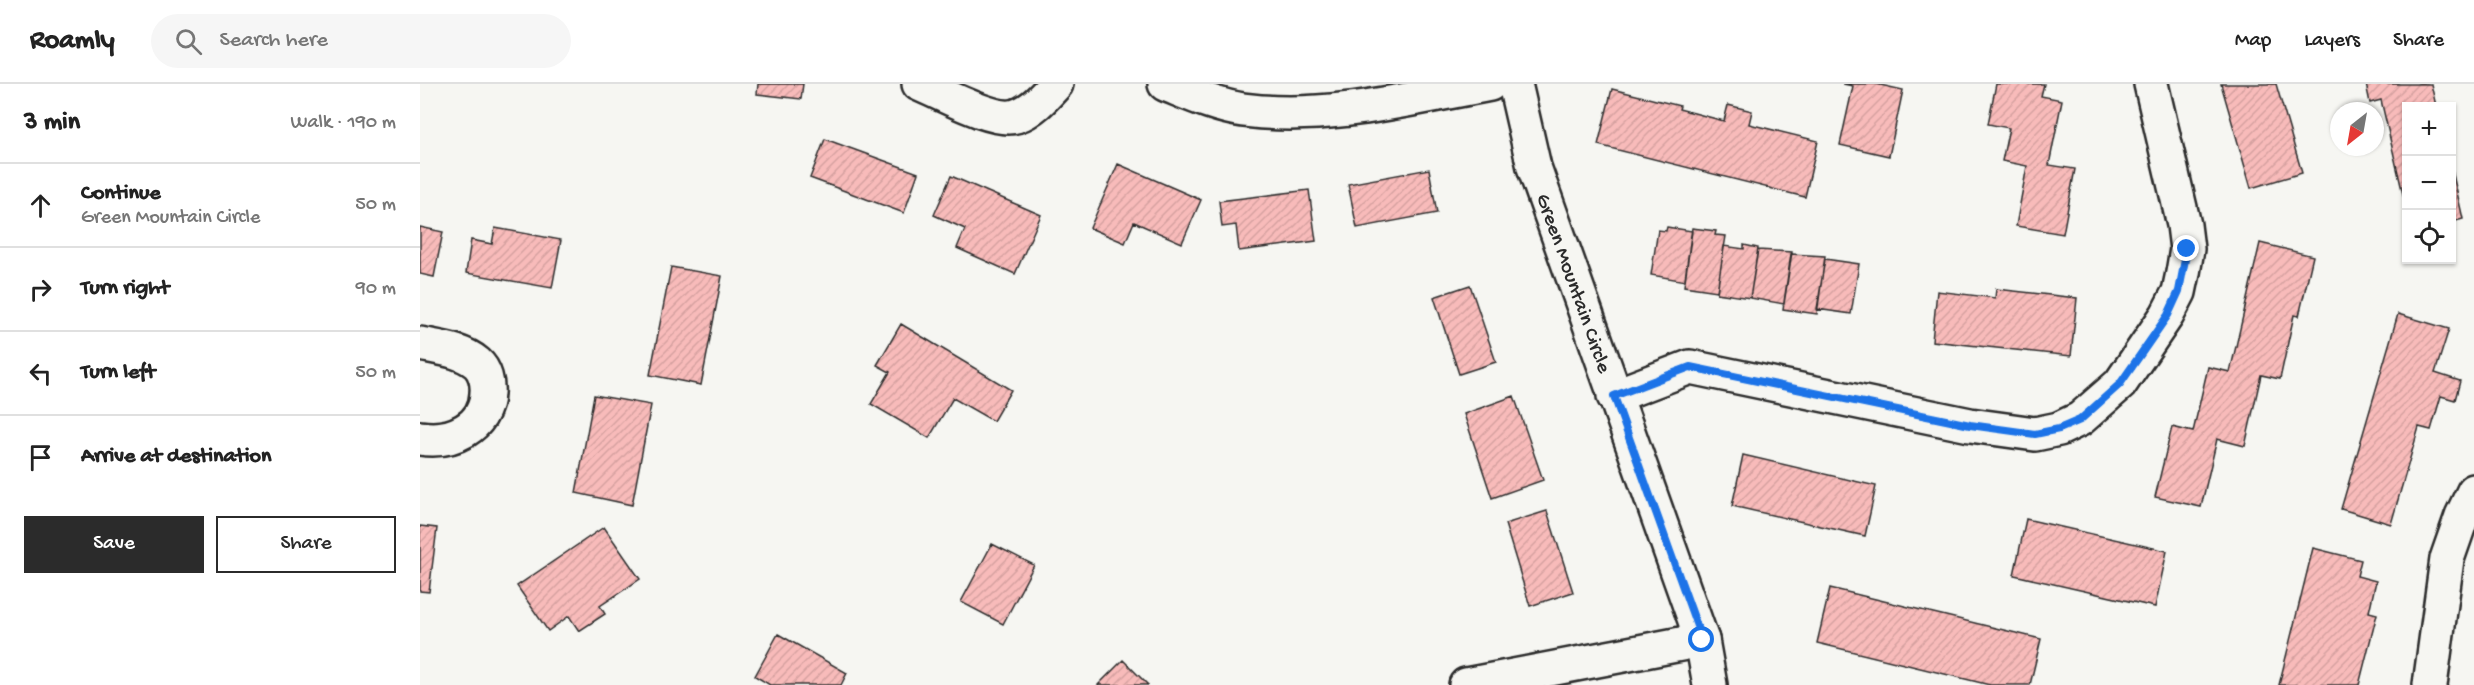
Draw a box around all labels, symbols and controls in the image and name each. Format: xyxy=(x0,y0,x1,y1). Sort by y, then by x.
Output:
search box xyxy=(151,14,571,68)
text: Roamly xyxy=(30,25,115,58)
icon: search xyxy=(172,25,205,58)
text: Search here xyxy=(220,28,328,54)
text: Map xyxy=(2235,29,2271,54)
text: Layers xyxy=(2304,29,2360,54)
text: Share xyxy=(2393,29,2444,54)
north arrow xyxy=(2330,102,2384,156)
map controls xyxy=(2402,102,2456,264)
button: + xyxy=(2402,102,2456,156)
text: 3 min xyxy=(24,108,80,139)
text: Walk · 190 m xyxy=(290,112,396,135)
button: − xyxy=(2402,156,2456,210)
text: Continue xyxy=(81,181,161,207)
icon: ahead xyxy=(24,189,57,222)
street label: Green Mountain Circle xyxy=(1529,191,1616,378)
text: 50 m xyxy=(355,194,396,217)
text: Green Mountain Circle xyxy=(81,207,260,230)
button: locate xyxy=(2402,210,2456,264)
route end xyxy=(2173,235,2199,261)
icon: right xyxy=(24,273,57,306)
text: Turn right xyxy=(81,276,169,302)
text: 90 m xyxy=(356,278,396,301)
icon: left xyxy=(24,357,57,390)
text: Turn left xyxy=(81,360,155,386)
text: 50 m xyxy=(355,362,396,385)
icon: arrive xyxy=(24,441,57,474)
text: Arrive at destination xyxy=(81,444,271,470)
button: Save xyxy=(24,516,204,573)
button: Share xyxy=(216,516,396,573)
route start xyxy=(1688,626,1714,652)

